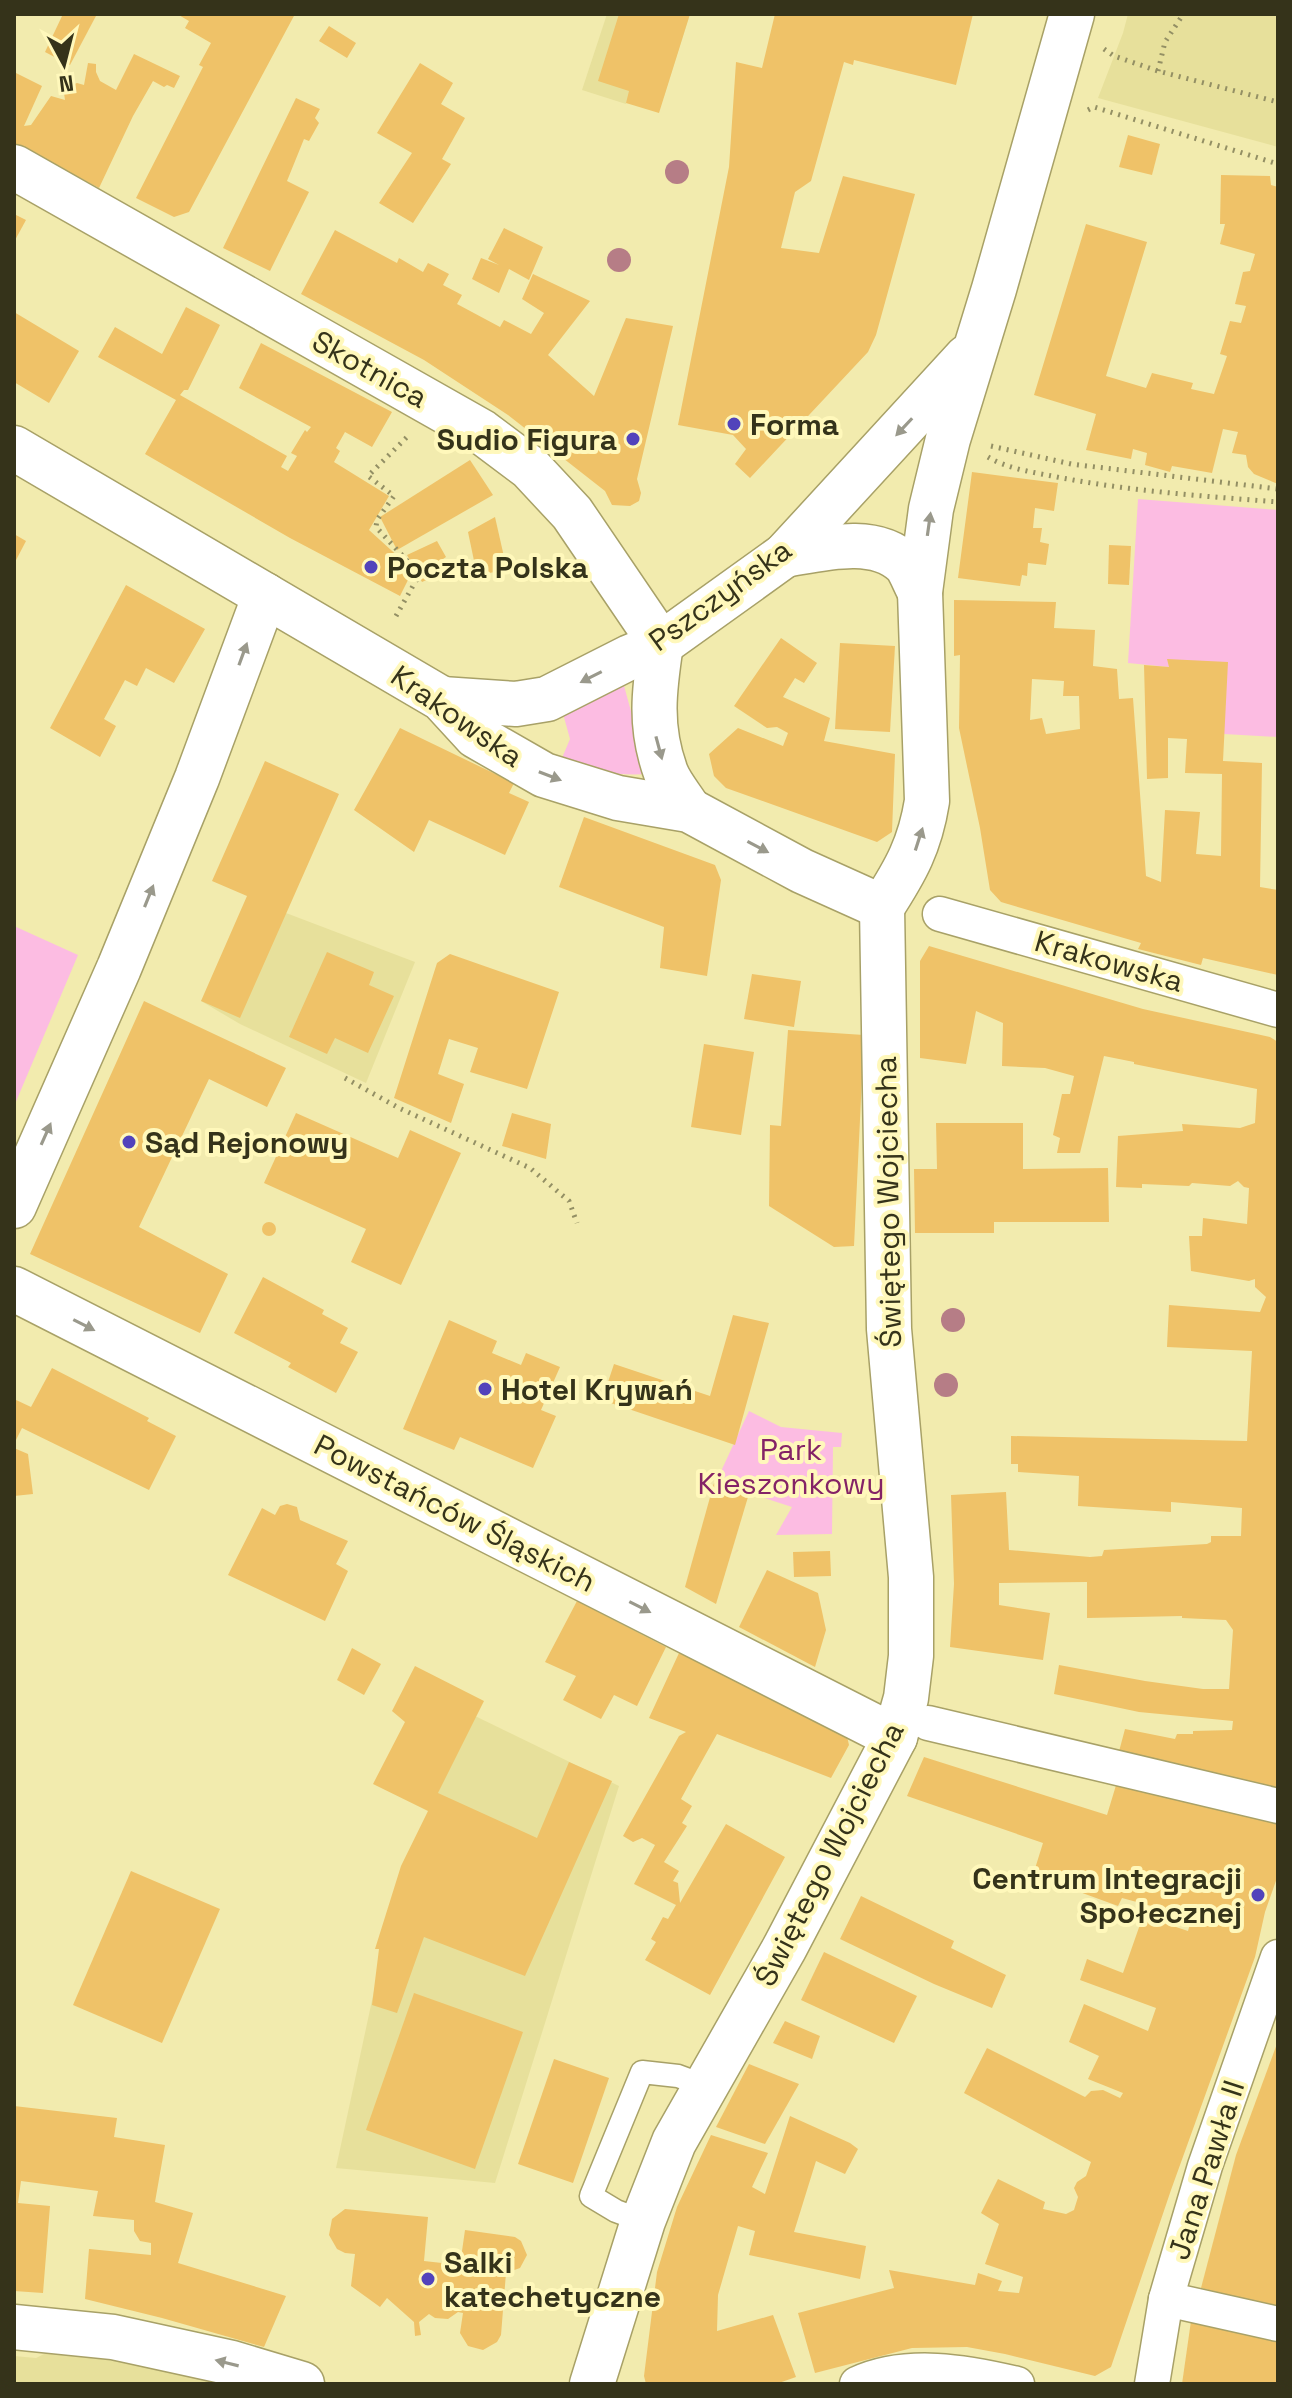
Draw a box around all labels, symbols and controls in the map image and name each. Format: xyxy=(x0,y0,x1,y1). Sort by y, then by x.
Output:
north arrow xyxy=(24,24,104,104)
text: N xyxy=(57,69,75,99)
street label: Skotnica xyxy=(305,321,435,417)
place label: Forma xyxy=(750,405,839,444)
marker: Forma xyxy=(725,415,743,433)
one-way arrow xyxy=(896,418,914,437)
place label: Sudio Figura xyxy=(437,420,617,459)
marker: Sudio Figura xyxy=(624,430,642,448)
one-way arrow xyxy=(923,511,936,536)
street label: Pszczyńska xyxy=(641,530,799,660)
place label: Poczta Polska xyxy=(387,548,588,587)
marker: Poczta Polska xyxy=(362,558,380,576)
one-way arrow xyxy=(237,642,250,666)
street label: Krakowska xyxy=(383,656,531,776)
one-way arrow xyxy=(579,670,602,683)
one-way arrow xyxy=(654,736,666,761)
one-way arrow xyxy=(538,770,562,782)
one-way arrow xyxy=(913,826,926,850)
one-way arrow xyxy=(746,840,769,854)
one-way arrow xyxy=(143,884,156,908)
street label: Krakowska xyxy=(1030,921,1188,1001)
street label: Świętego Wojciecha xyxy=(866,1056,910,1348)
one-way arrow xyxy=(39,1123,52,1146)
place label: Sąd Rejonowy xyxy=(145,1123,348,1162)
marker: Sąd Rejonowy xyxy=(120,1133,138,1151)
one-way arrow xyxy=(72,1318,95,1331)
place label: Hotel Krywań xyxy=(501,1370,693,1409)
marker: Hotel Krywań xyxy=(476,1380,494,1398)
street label: Powstańców Śląskich xyxy=(308,1425,602,1601)
park label: Park Kieszonkowy xyxy=(697,1430,885,1503)
one-way arrow xyxy=(628,1601,651,1614)
street label: Świętego Wojciecha xyxy=(745,1715,913,1993)
place label: Centrum Integracji Społecznej xyxy=(972,1859,1242,1932)
marker: Centrum Integracji Społecznej xyxy=(1249,1886,1267,1904)
street label: Jana Pawła II xyxy=(1159,2075,1253,2265)
place label: Salki katechetyczne xyxy=(444,2243,661,2316)
marker: Salki katechetyczne xyxy=(419,2270,437,2288)
one-way arrow xyxy=(214,2356,239,2368)

